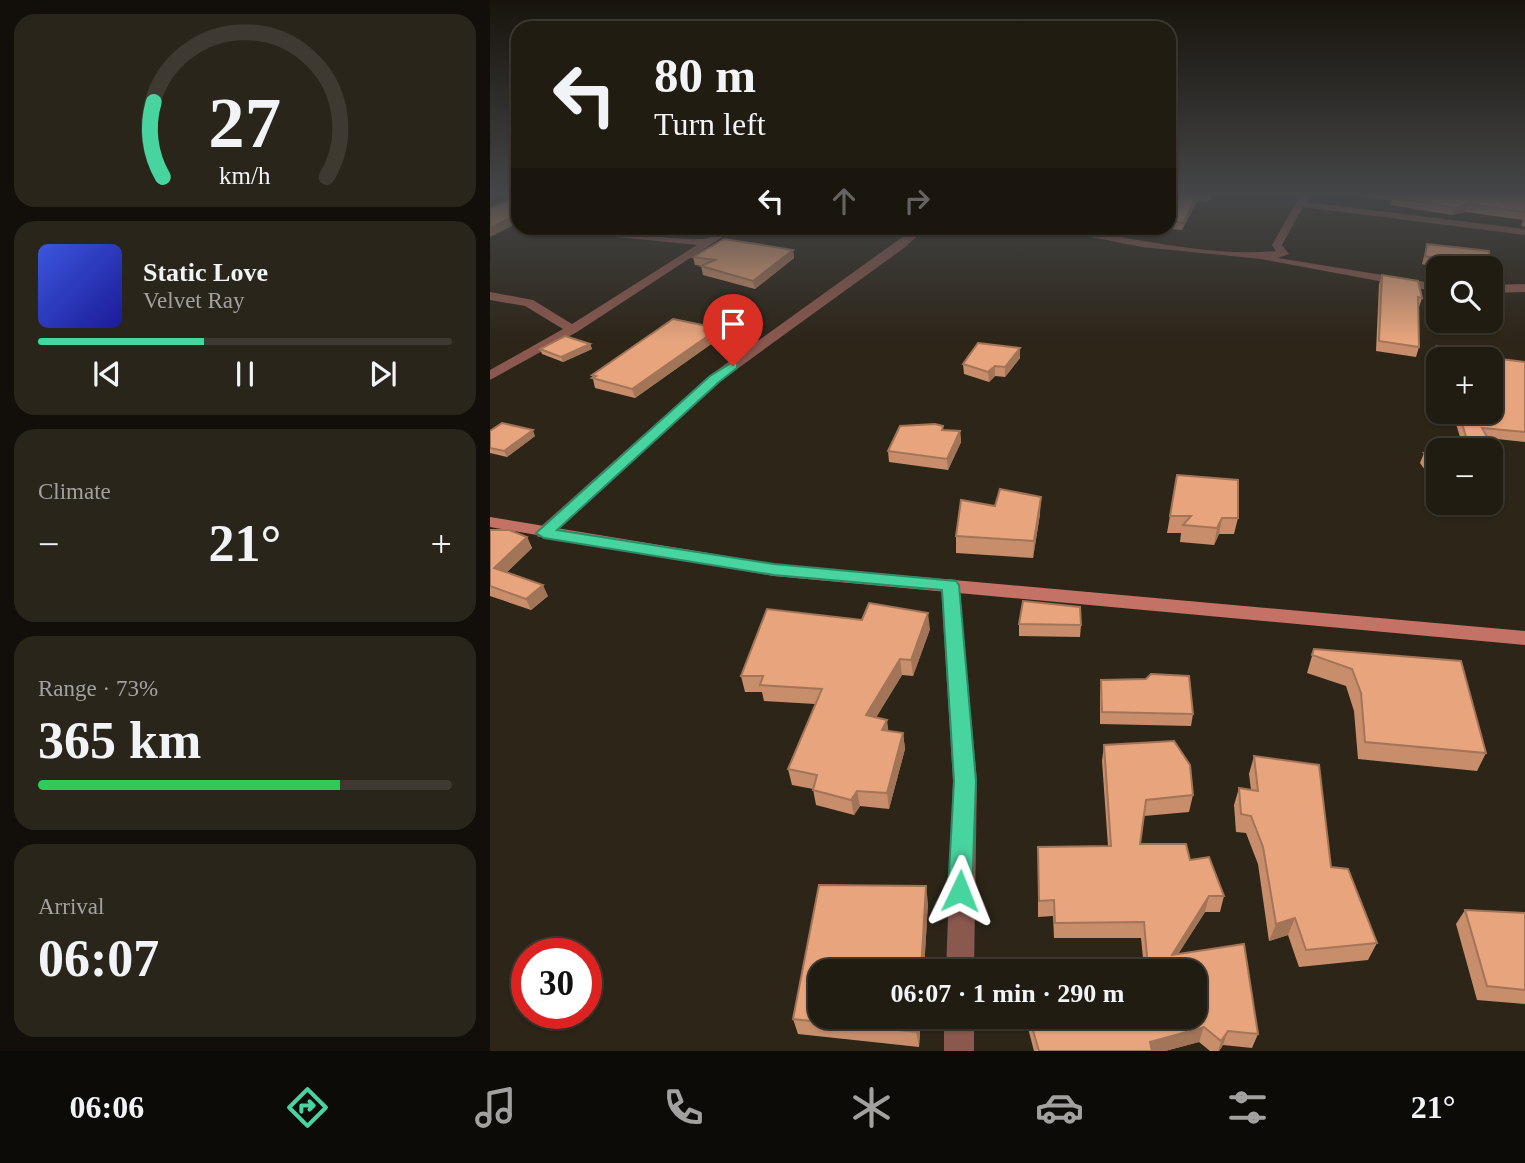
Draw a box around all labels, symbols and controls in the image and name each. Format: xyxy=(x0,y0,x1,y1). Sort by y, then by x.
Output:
text: 80 m xyxy=(654,48,756,103)
icon: left xyxy=(539,49,630,140)
text: 27 xyxy=(209,82,281,163)
text: Turn left xyxy=(654,106,766,142)
text: km/h xyxy=(219,162,271,189)
icon: left xyxy=(752,182,790,220)
icon: ahead xyxy=(825,182,863,220)
icon: right xyxy=(898,182,936,220)
map controls xyxy=(1426,256,1503,515)
button: search xyxy=(1426,256,1503,333)
text: Static Love xyxy=(143,258,268,287)
text: Velvet Ray xyxy=(143,288,245,313)
pin xyxy=(703,294,763,366)
icon: arrive xyxy=(714,305,752,343)
button: + xyxy=(1426,347,1503,424)
icon: previous xyxy=(88,355,126,393)
icon: pause xyxy=(226,355,264,393)
icon: next xyxy=(364,355,402,393)
button: − xyxy=(1426,438,1503,515)
text: Climate xyxy=(38,479,111,504)
text: 21° xyxy=(209,515,281,572)
text: − xyxy=(38,523,59,565)
text: + xyxy=(431,523,452,565)
text: Range · 73% xyxy=(38,676,158,701)
text: 365 km xyxy=(38,712,201,769)
position arrow xyxy=(923,854,997,928)
text: Arrival xyxy=(38,894,104,919)
text: 06:07 xyxy=(38,930,159,987)
speed limit sign: 30 xyxy=(511,938,602,1029)
text: 06:07 · 1 min · 290 m xyxy=(891,979,1125,1008)
icon: directions xyxy=(283,1083,332,1132)
icon: music xyxy=(471,1083,520,1132)
icon: phone xyxy=(659,1083,708,1132)
icon: climate xyxy=(847,1083,896,1132)
icon: car xyxy=(1035,1083,1084,1132)
icon: filters xyxy=(1223,1083,1272,1132)
text: 06:06 xyxy=(69,1089,144,1125)
text: 21° xyxy=(1411,1089,1455,1125)

